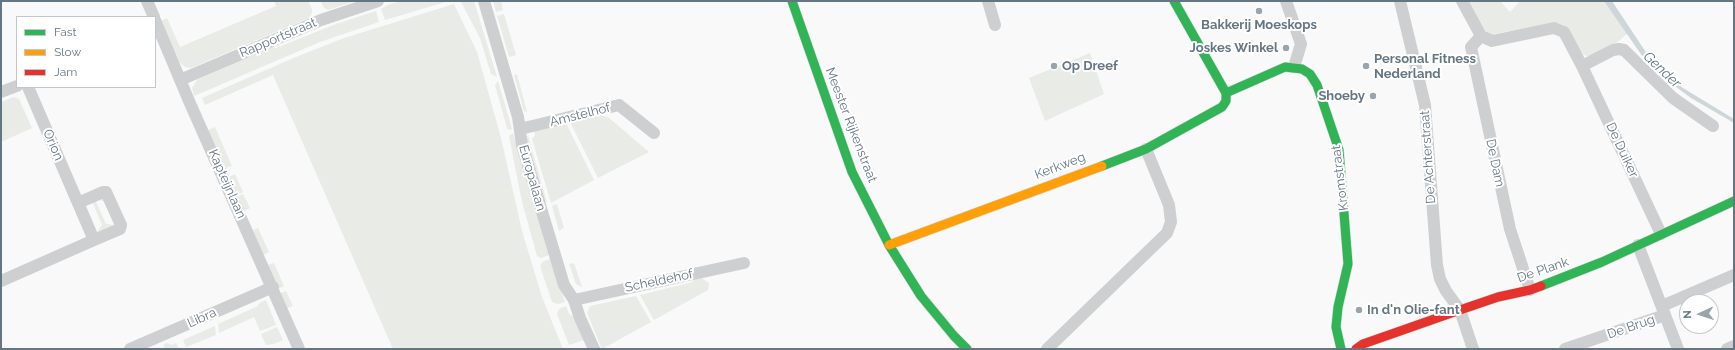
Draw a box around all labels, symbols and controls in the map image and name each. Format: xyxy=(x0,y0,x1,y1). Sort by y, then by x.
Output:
marker: Bakkerij Moeskops xyxy=(1254,6,1264,16)
street label: Rapportstraat xyxy=(237,15,319,61)
legend xyxy=(16,16,156,88)
place label: Bakkerij Moeskops xyxy=(1201,17,1317,33)
text: Fast xyxy=(54,25,77,39)
place label: Joskes Winkel xyxy=(1190,40,1278,56)
marker: Joskes Winkel xyxy=(1281,43,1291,53)
text: Slow xyxy=(54,45,81,59)
water label: Gender xyxy=(1640,48,1684,92)
place label: Personal Fitness Nederland xyxy=(1374,51,1476,82)
place label: Op Dreef xyxy=(1062,58,1118,74)
marker: Op Dreef xyxy=(1049,61,1059,71)
marker: Personal Fitness Nederland xyxy=(1361,61,1371,71)
text: Jam xyxy=(54,65,77,79)
street label: Meester Rijkenstraat xyxy=(822,65,880,185)
place label: Shoeby xyxy=(1318,88,1365,104)
marker: Shoeby xyxy=(1368,91,1378,101)
street label: Amstelhof xyxy=(548,100,612,130)
street label: De Achterstraat xyxy=(1417,110,1439,204)
street label: De Duiker xyxy=(1603,120,1641,180)
street label: Orion xyxy=(39,127,67,163)
street label: De Dam xyxy=(1482,138,1508,188)
street label: Europalaan xyxy=(515,143,549,213)
street label: Kromstraat xyxy=(1328,144,1352,212)
street label: Kapteijnlaan xyxy=(205,147,249,221)
street label: Kerkweg xyxy=(1032,149,1088,183)
street label: De Plank xyxy=(1515,254,1571,286)
street label: Scheldehof xyxy=(624,266,694,296)
north arrow xyxy=(1679,294,1719,334)
place label: In d'n Olie-fant xyxy=(1367,302,1460,318)
street label: Libra xyxy=(185,305,219,331)
marker: In d'n Olie-fant xyxy=(1354,305,1364,315)
text: N xyxy=(1681,310,1694,319)
street label: De Brug xyxy=(1605,312,1657,342)

